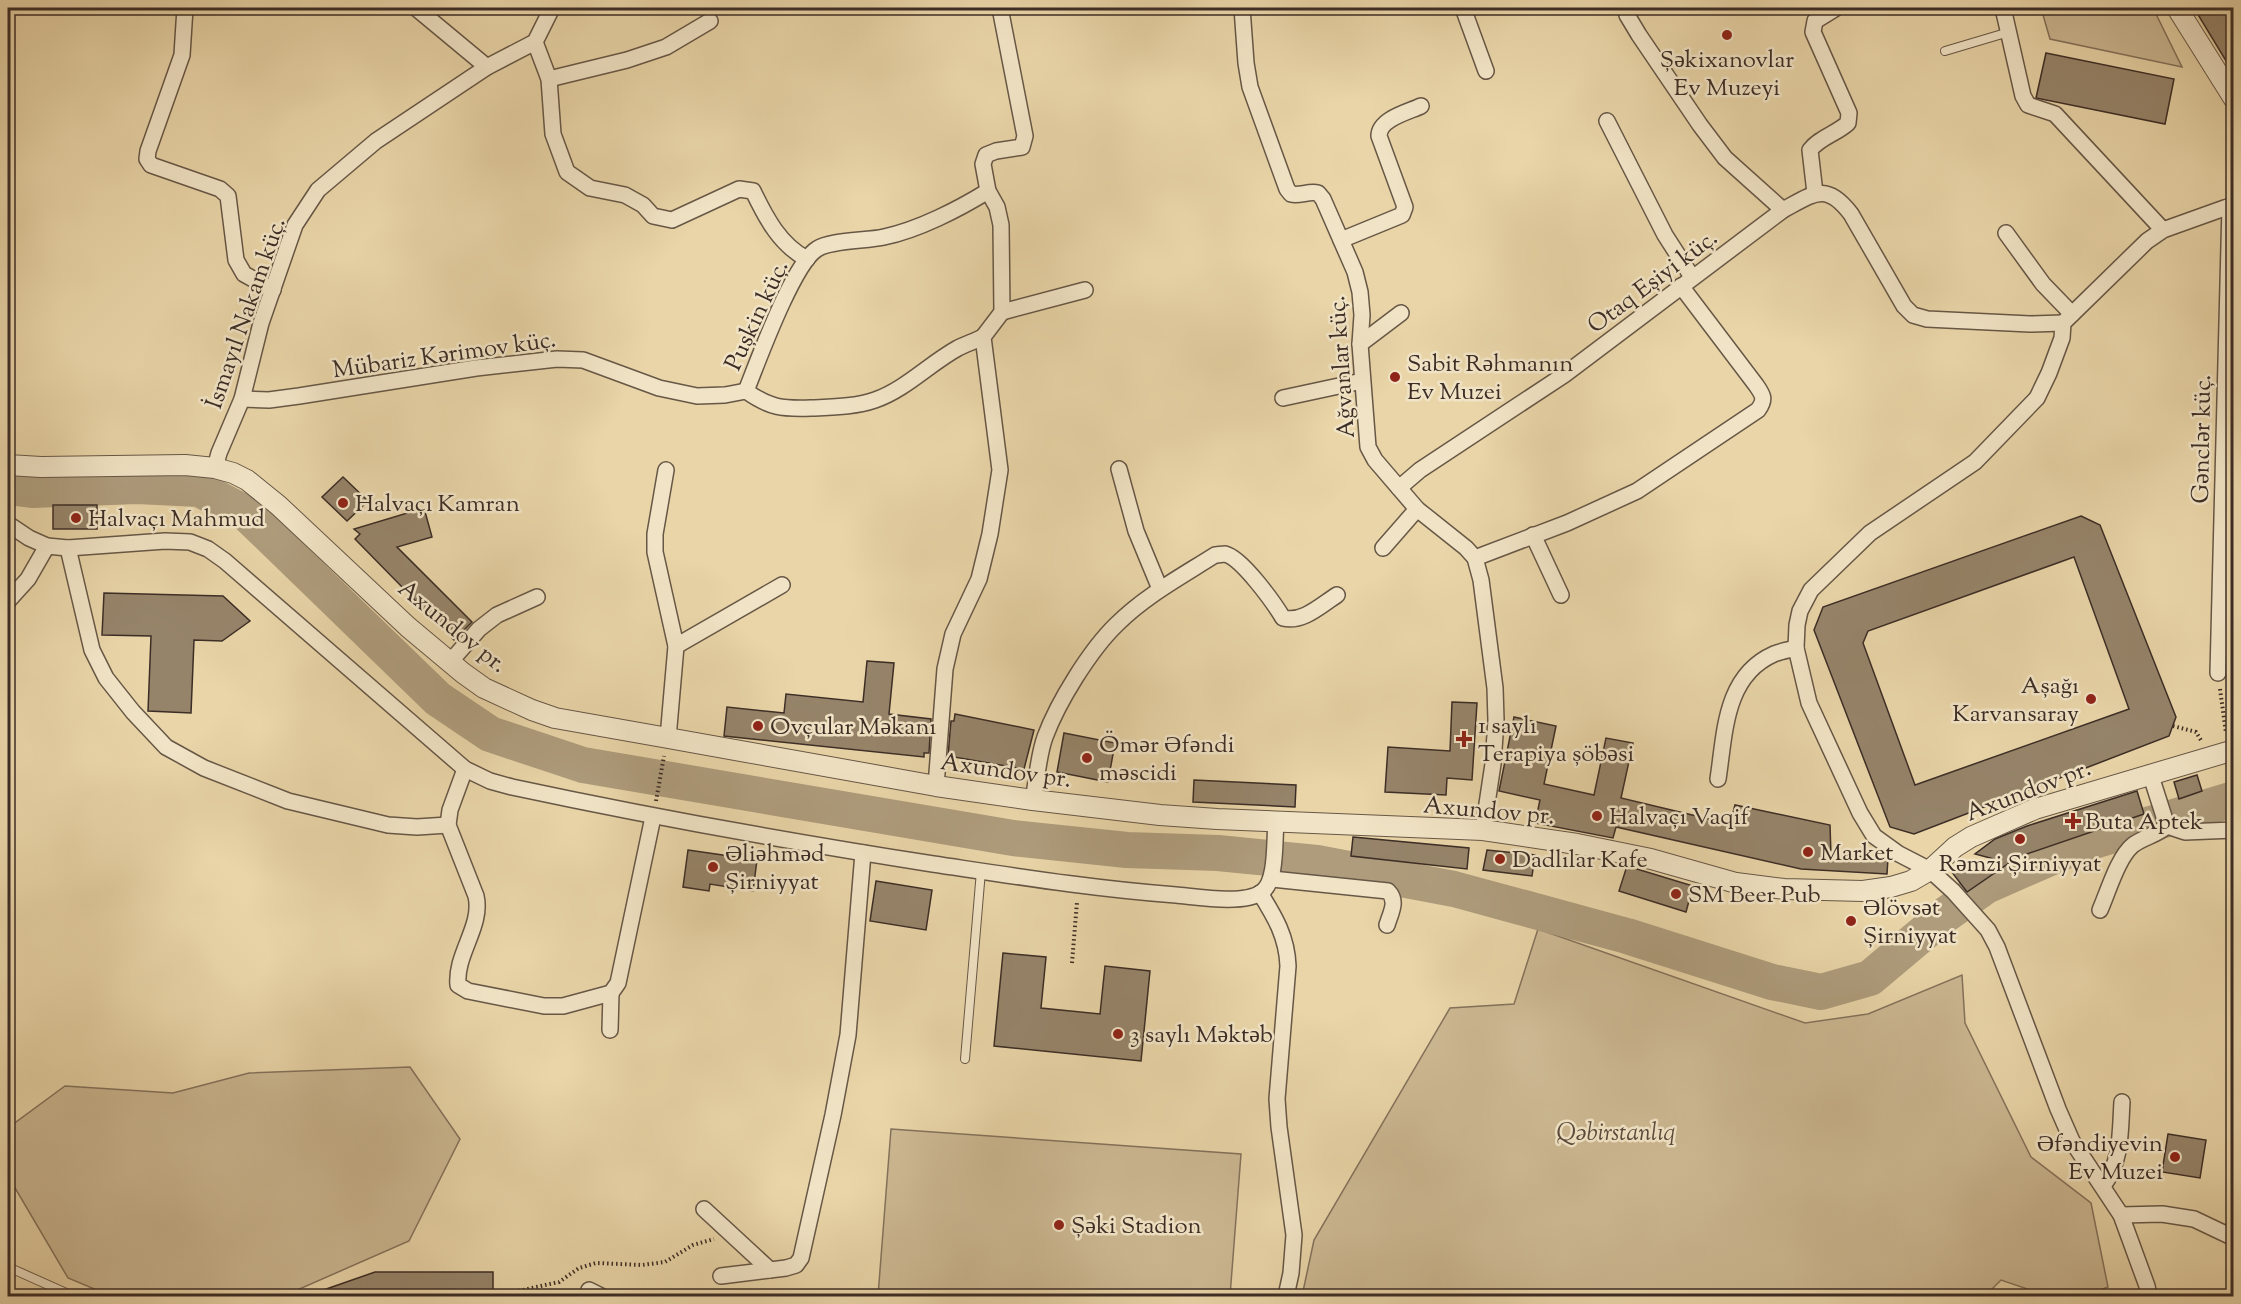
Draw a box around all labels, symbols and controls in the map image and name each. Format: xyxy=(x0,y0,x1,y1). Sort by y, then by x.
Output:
marker: Şəkixanovlar Ev Muzeyi xyxy=(1720,28,1734,42)
place label: Şəkixanovlar Ev Muzeyi xyxy=(1660,44,1794,106)
street label: İsmayıl Nakam küç. xyxy=(198,213,296,414)
street label: Otaq Eşiyi küç. xyxy=(1581,222,1725,343)
street label: Puşkin küç. xyxy=(717,255,798,377)
street label: Ağvanlar küç. xyxy=(1321,294,1365,439)
street label: Mübariz Kərimov küç. xyxy=(330,323,558,388)
place label: Sabit Rəhmanın Ev Muzei xyxy=(1407,348,1573,410)
marker: Sabit Rəhmanın Ev Muzei xyxy=(1388,370,1402,384)
street label: Gənclər küç. xyxy=(2185,374,2221,504)
place label: Halvaçı Kamran xyxy=(355,488,520,522)
marker: Halvaçı Kamran xyxy=(336,496,350,510)
place label: Halvaçı Mahmud xyxy=(88,503,265,537)
marker: Halvaçı Mahmud xyxy=(69,511,83,525)
street label: Axundov pr. xyxy=(390,573,514,682)
place label: Aşağı Karvansaray xyxy=(1952,670,2079,732)
marker: Aşağı Karvansaray xyxy=(2084,692,2098,706)
place label: 1 saylı Terapiya şöbəsi xyxy=(1478,710,1634,772)
place label: Ovçular Məkanı xyxy=(770,711,937,745)
marker: Ovçular Məkanı xyxy=(751,719,765,733)
place label: Ömər Əfəndi məscidi xyxy=(1099,729,1235,791)
marker: 1 saylı Terapiya şöbəsi xyxy=(1455,730,1473,748)
street label: Axundov pr. xyxy=(938,746,1073,798)
marker: Ömər Əfəndi məscidi xyxy=(1080,751,1094,765)
street label: Axundov pr. xyxy=(1961,752,2096,831)
street label: Axundov pr. xyxy=(1422,789,1556,835)
place label: Halvaçı Vaqif xyxy=(1609,801,1750,835)
place label: Buta Aptek xyxy=(2085,806,2203,840)
marker: Halvaçı Vaqif xyxy=(1590,809,1604,823)
marker: Buta Aptek xyxy=(2066,814,2080,828)
marker: Rəmzi Şirniyyat xyxy=(2013,832,2027,846)
place label: Market xyxy=(1820,837,1894,871)
place label: Əliəhməd Şirniyyat xyxy=(725,838,825,900)
place label: Dadlılar Kafe xyxy=(1512,844,1648,878)
marker: Market xyxy=(1801,845,1815,859)
place label: Rəmzi Şirniyyat xyxy=(1939,848,2101,882)
marker: Dadlılar Kafe xyxy=(1493,852,1507,866)
marker: Əliəhməd Şirniyyat xyxy=(706,860,720,874)
place label: SM Beer Pub xyxy=(1688,879,1821,913)
marker: SM Beer Pub xyxy=(1669,887,1683,901)
place label: Əlövsət Şirniyyat xyxy=(1863,892,1957,954)
marker: Əlövsət Şirniyyat xyxy=(1844,914,1858,928)
place label: 3 saylı Məktəb xyxy=(1130,1019,1273,1053)
marker: 3 saylı Məktəb xyxy=(1111,1027,1125,1041)
park label: Qəbirstanlıq xyxy=(1556,1117,1676,1151)
place label: Əfəndiyevin Ev Muzei xyxy=(2037,1128,2163,1190)
marker: Əfəndiyevin Ev Muzei xyxy=(2168,1150,2182,1164)
place label: Şəki Stadion xyxy=(1071,1210,1202,1244)
marker: Şəki Stadion xyxy=(1052,1218,1066,1232)

